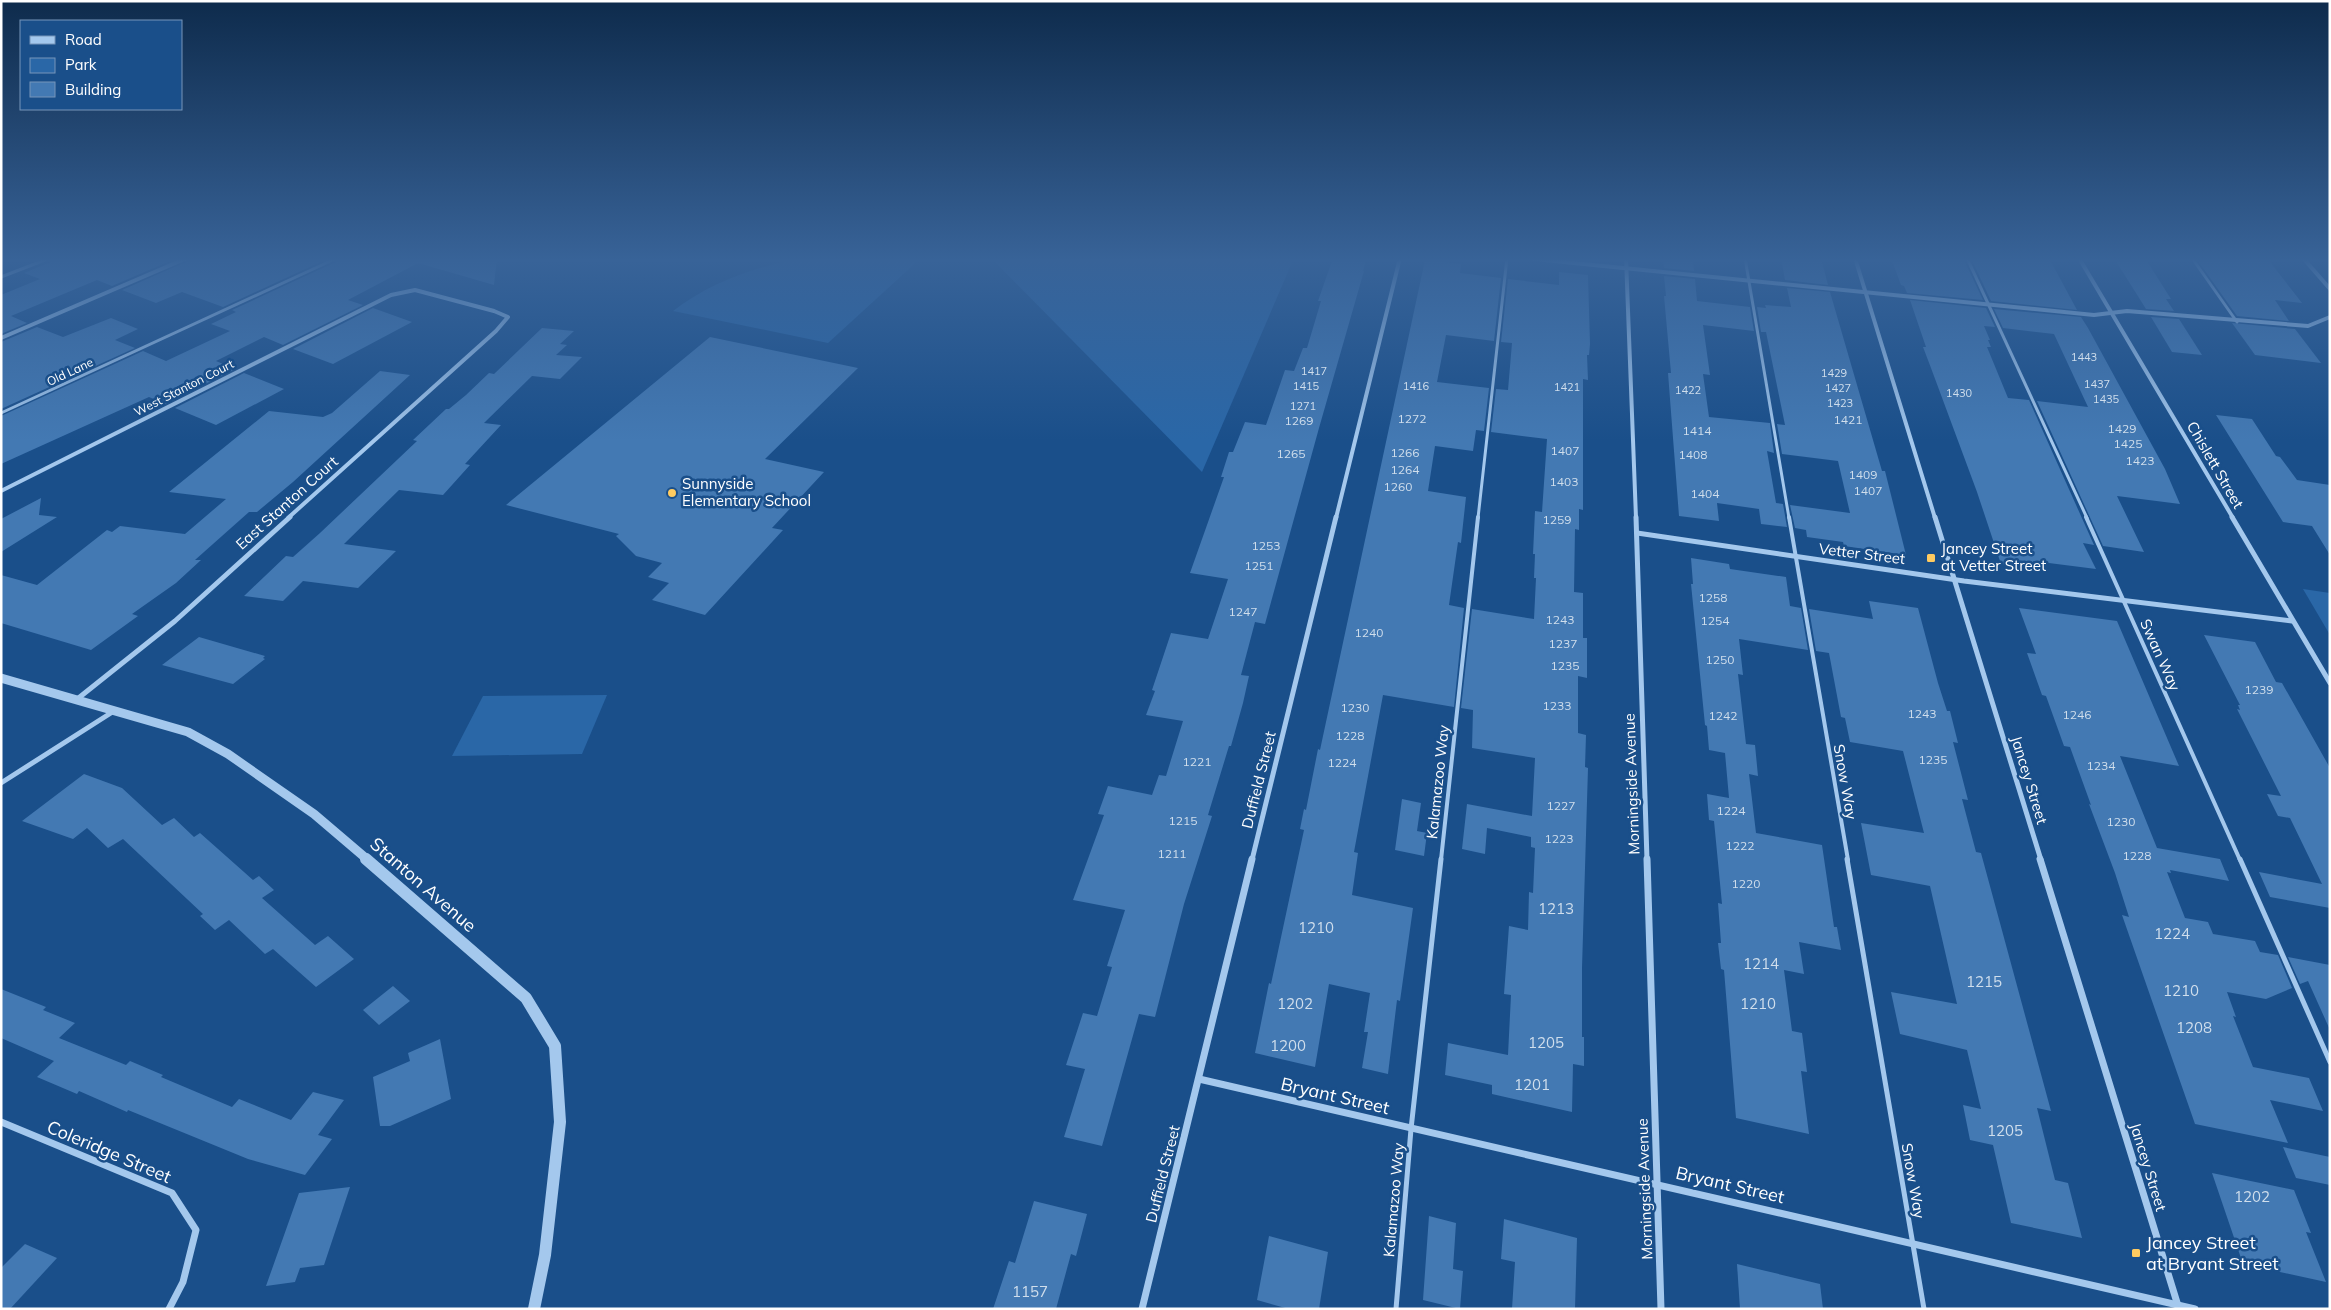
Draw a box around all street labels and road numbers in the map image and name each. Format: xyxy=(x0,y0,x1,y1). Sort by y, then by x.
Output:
street label: Old Lane xyxy=(44,354,96,389)
street label: West Stanton Court xyxy=(131,356,236,419)
street label: Chislett Street xyxy=(2183,418,2248,512)
street label: East Stanton Court xyxy=(232,452,342,554)
street label: Vetter Street xyxy=(1818,539,1906,568)
street label: Swan Way xyxy=(2136,616,2185,694)
street label: Morningside Avenue xyxy=(1620,713,1643,855)
street label: Kalamazoo Way xyxy=(1422,724,1453,840)
street label: Duffield Street xyxy=(1237,729,1280,830)
street label: Jancey Street xyxy=(2007,733,2052,826)
street label: Snow Way xyxy=(1830,743,1861,821)
street label: Stanton Avenue xyxy=(365,832,481,937)
street label: Bryant Street xyxy=(1279,1072,1392,1119)
street label: Coleridge Street xyxy=(44,1115,175,1188)
street label: Morningside Avenue xyxy=(1633,1118,1656,1260)
street label: Jancey Street xyxy=(2126,1120,2171,1213)
street label: Duffield Street xyxy=(1141,1123,1184,1224)
street label: Kalamazoo Way xyxy=(1379,1142,1408,1258)
street label: Snow Way xyxy=(1898,1142,1929,1220)
street label: Bryant Street xyxy=(1674,1161,1787,1208)

